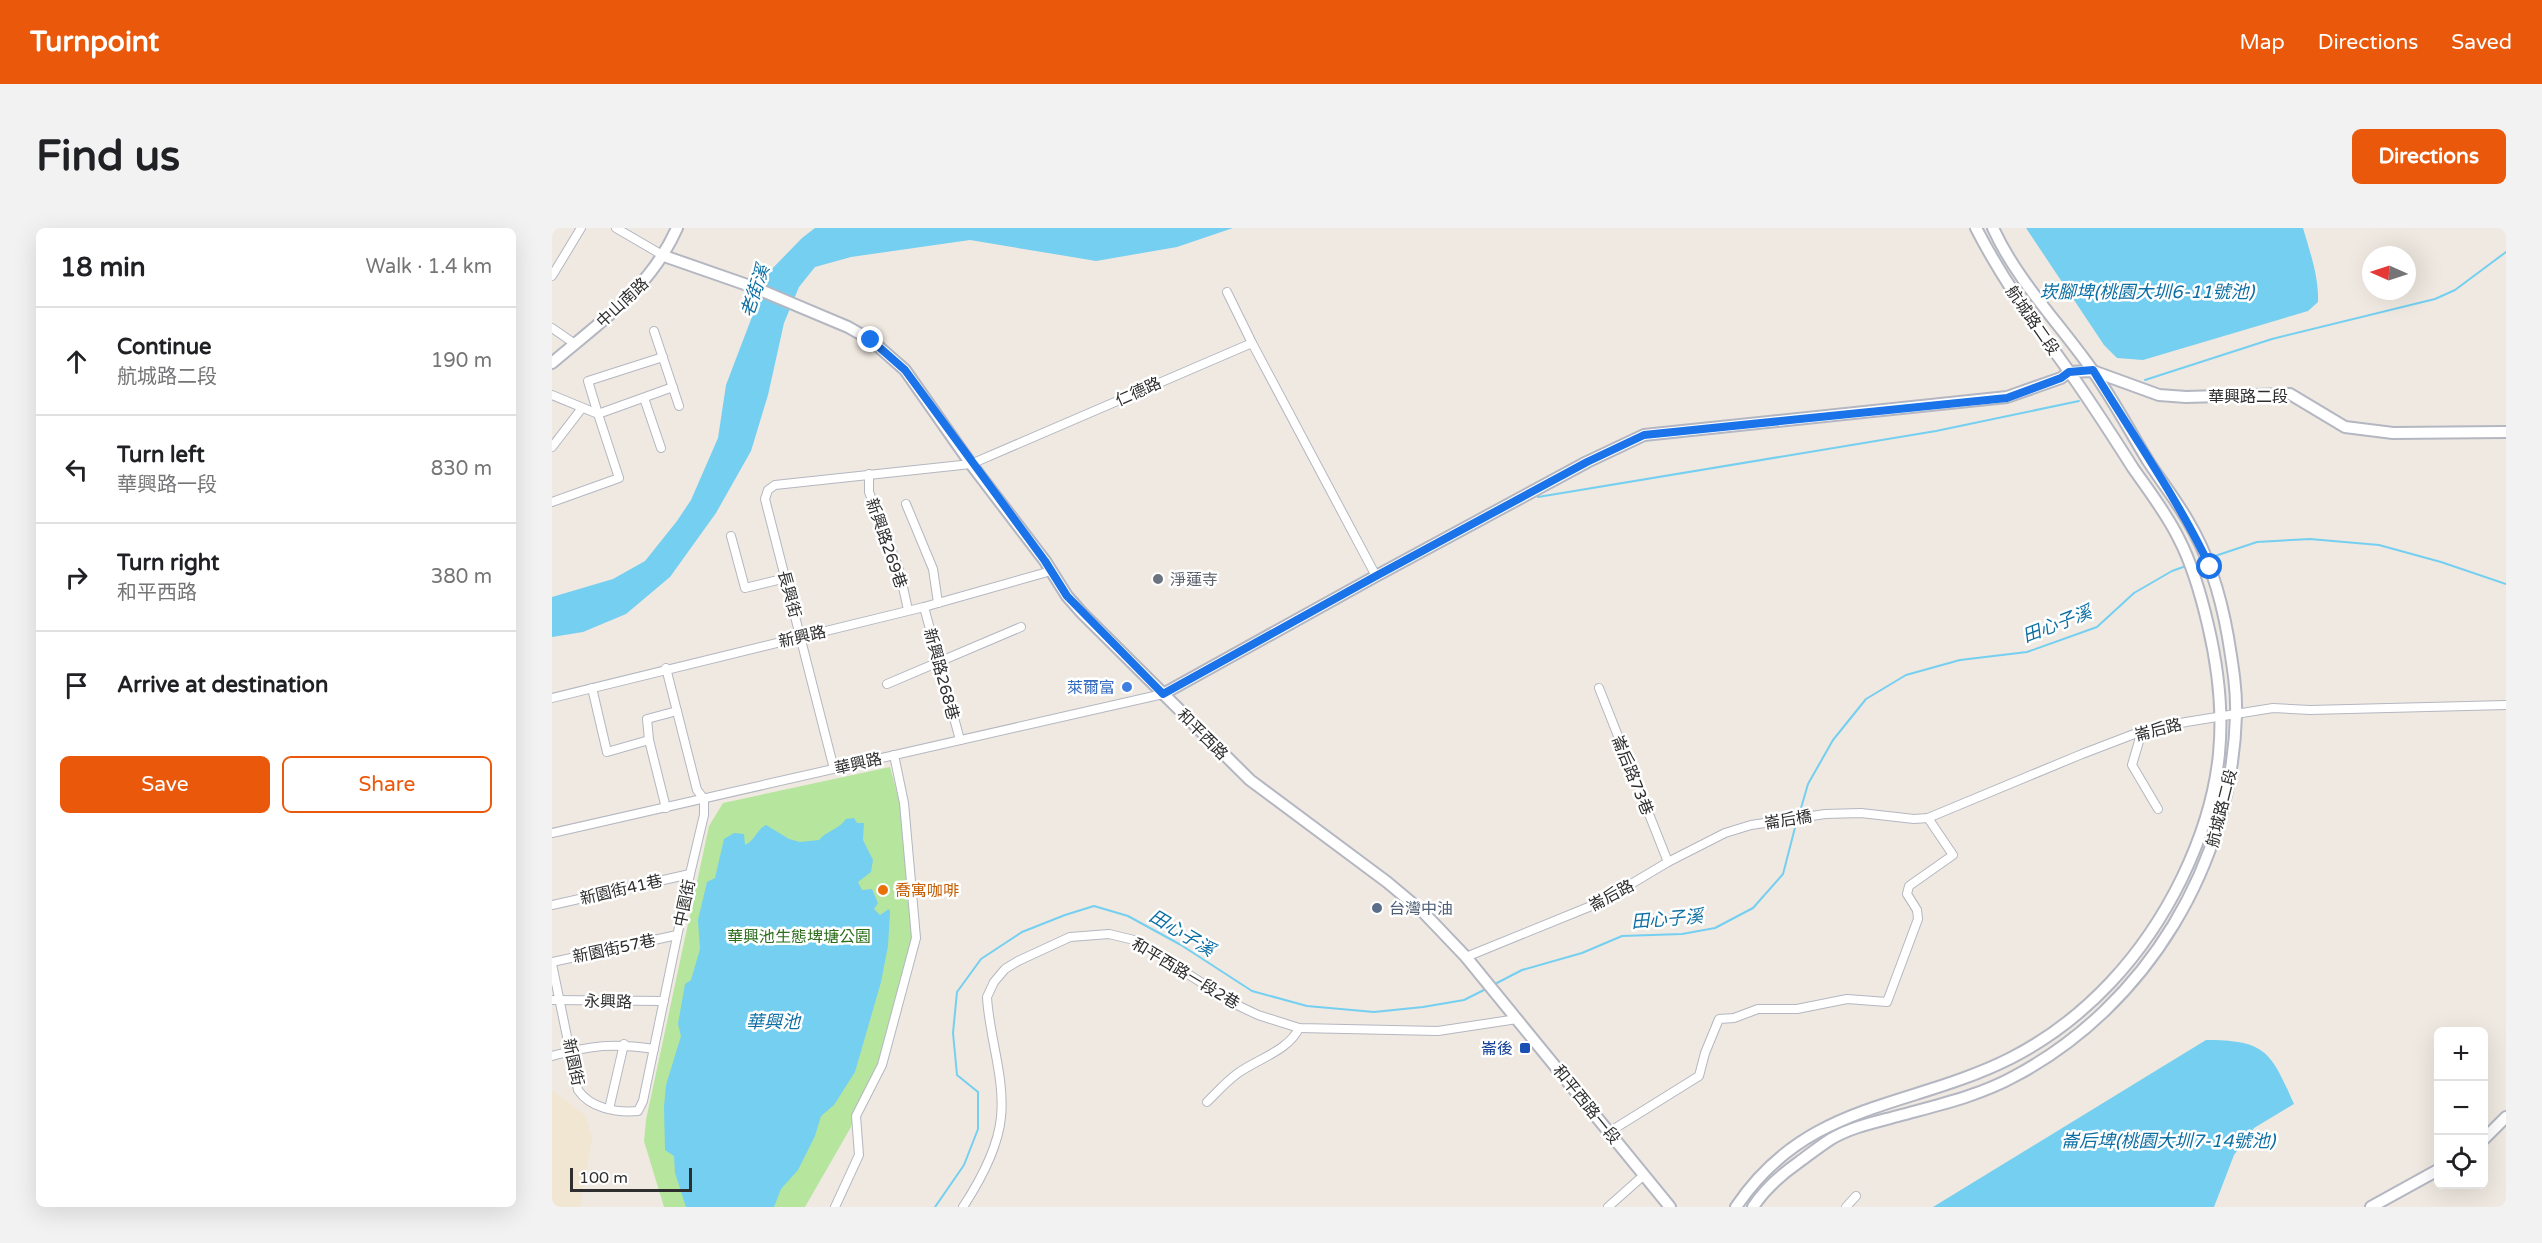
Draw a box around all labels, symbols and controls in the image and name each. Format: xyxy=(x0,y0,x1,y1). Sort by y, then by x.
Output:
text: Turnpoint xyxy=(30,25,159,59)
text: Map xyxy=(2239,30,2285,55)
text: Directions xyxy=(2318,30,2418,55)
text: Saved xyxy=(2451,30,2512,55)
button: Directions xyxy=(2352,129,2506,184)
text: Find us xyxy=(36,131,180,182)
north arrow xyxy=(2362,246,2416,300)
text: 18 min xyxy=(60,252,146,283)
text: Walk · 1.4 km xyxy=(365,255,492,279)
water label: 老街溪 xyxy=(736,259,775,320)
street label: 中山南路 xyxy=(592,274,653,332)
water label: 崁腳埤(桃園大圳6-11號池) xyxy=(2040,281,2256,303)
street label: 航城路二段 xyxy=(2001,282,2063,359)
route end xyxy=(857,326,883,352)
text: Continue xyxy=(117,334,212,360)
icon: ahead xyxy=(60,345,93,378)
text: 190 m xyxy=(431,349,492,373)
text: 航城路二段 xyxy=(117,365,217,389)
street label: 仁德路 xyxy=(1112,373,1164,411)
street label: 華興路二段 xyxy=(2208,387,2288,407)
text: Turn left xyxy=(117,442,205,468)
icon: left xyxy=(60,453,93,486)
text: 830 m xyxy=(431,457,492,481)
text: 華興路一段 xyxy=(117,473,217,497)
street label: 新興路269巷 xyxy=(861,496,911,591)
text: Turn right xyxy=(117,550,219,576)
route start xyxy=(2196,553,2222,579)
icon: right xyxy=(60,561,93,594)
text: 380 m xyxy=(431,565,492,589)
street label: 長興街 xyxy=(773,568,805,620)
place label: 淨蓮寺 xyxy=(1170,570,1218,590)
marker: 淨蓮寺 xyxy=(1151,572,1165,586)
text: 和平西路 xyxy=(117,581,197,605)
water label: 田心子溪 xyxy=(2019,600,2097,647)
street label: 新興路 xyxy=(777,622,828,652)
street label: 新興路268巷 xyxy=(919,626,963,722)
icon: arrive xyxy=(60,669,93,702)
text: Arrive at destination xyxy=(117,672,328,698)
place label: 萊爾富 xyxy=(1067,678,1115,698)
marker: 萊爾富 xyxy=(1120,680,1134,694)
street label: 和平西路 xyxy=(1173,705,1232,764)
street label: 崙后路 xyxy=(2133,714,2184,745)
street label: 崙后路73巷 xyxy=(1607,733,1657,818)
street label: 華興路 xyxy=(833,749,884,779)
button: Save xyxy=(60,756,270,813)
button: Share xyxy=(282,756,492,813)
street label: 航城路二段 xyxy=(2203,767,2241,849)
street label: 崙后橋 xyxy=(1763,806,1813,834)
street label: 新園街41巷 xyxy=(578,871,664,909)
street label: 崙后路 xyxy=(1586,876,1637,916)
street label: 中園街 xyxy=(670,878,700,929)
place label: 喬寓咖啡 xyxy=(895,881,959,901)
marker: 喬寓咖啡 xyxy=(876,883,890,897)
place label: 台灣中油 xyxy=(1389,899,1453,919)
marker: 台灣中油 xyxy=(1370,901,1384,915)
water label: 田心子溪 xyxy=(1145,905,1221,963)
water label: 田心子溪 xyxy=(1630,905,1707,933)
park label: 華興池生態埤塘公園 xyxy=(727,927,871,947)
street label: 新園街57巷 xyxy=(571,930,657,968)
street label: 和平西路一段2巷 xyxy=(1128,934,1243,1014)
street label: 永興路 xyxy=(584,992,632,1012)
water label: 華興池 xyxy=(746,1011,802,1033)
map controls xyxy=(2434,1027,2488,1189)
button: + xyxy=(2434,1027,2488,1081)
street label: 新園街 xyxy=(558,1037,588,1088)
place label: 崙後 xyxy=(1481,1039,1513,1059)
marker: 崙後 xyxy=(1518,1041,1532,1055)
street label: 和平西路一段 xyxy=(1548,1061,1624,1148)
button: − xyxy=(2434,1081,2488,1135)
water label: 崙后埤(桃園大圳7-14號池) xyxy=(2061,1130,2276,1152)
button: locate xyxy=(2434,1135,2488,1189)
scale bar xyxy=(570,1165,692,1192)
text: 100 m xyxy=(579,1168,628,1188)

